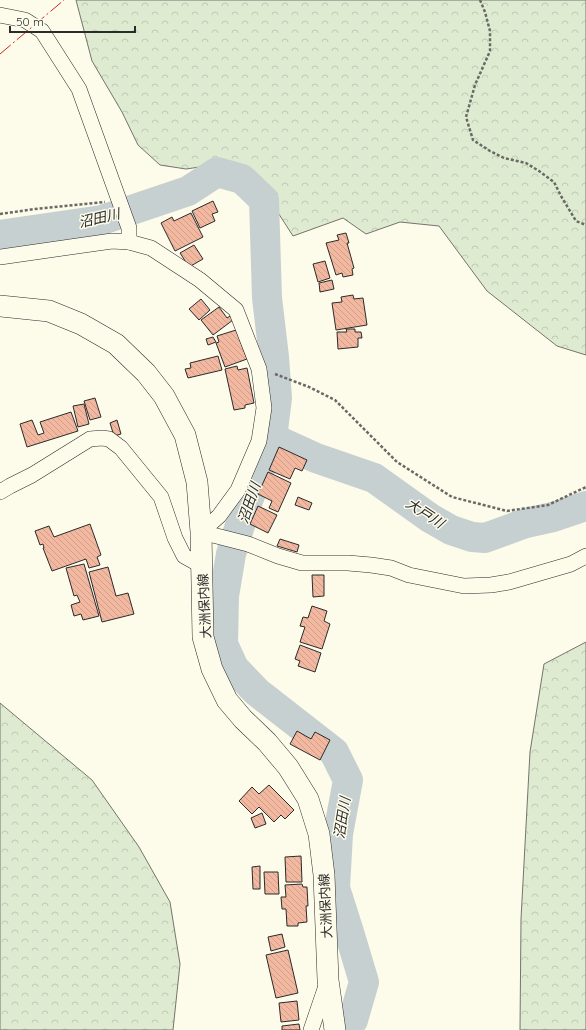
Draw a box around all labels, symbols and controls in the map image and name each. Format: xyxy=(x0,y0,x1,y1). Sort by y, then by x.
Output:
scale bar xyxy=(10,8,135,34)
text: 50 m xyxy=(16,14,44,29)
water label: 沼田川 xyxy=(77,204,123,231)
water label: 沼田川 xyxy=(234,478,265,526)
water label: 大戸川 xyxy=(402,494,449,533)
street label: 大洲保内線 xyxy=(194,573,214,639)
water label: 沼田川 xyxy=(330,794,354,840)
street label: 大洲保内線 xyxy=(315,873,335,939)

